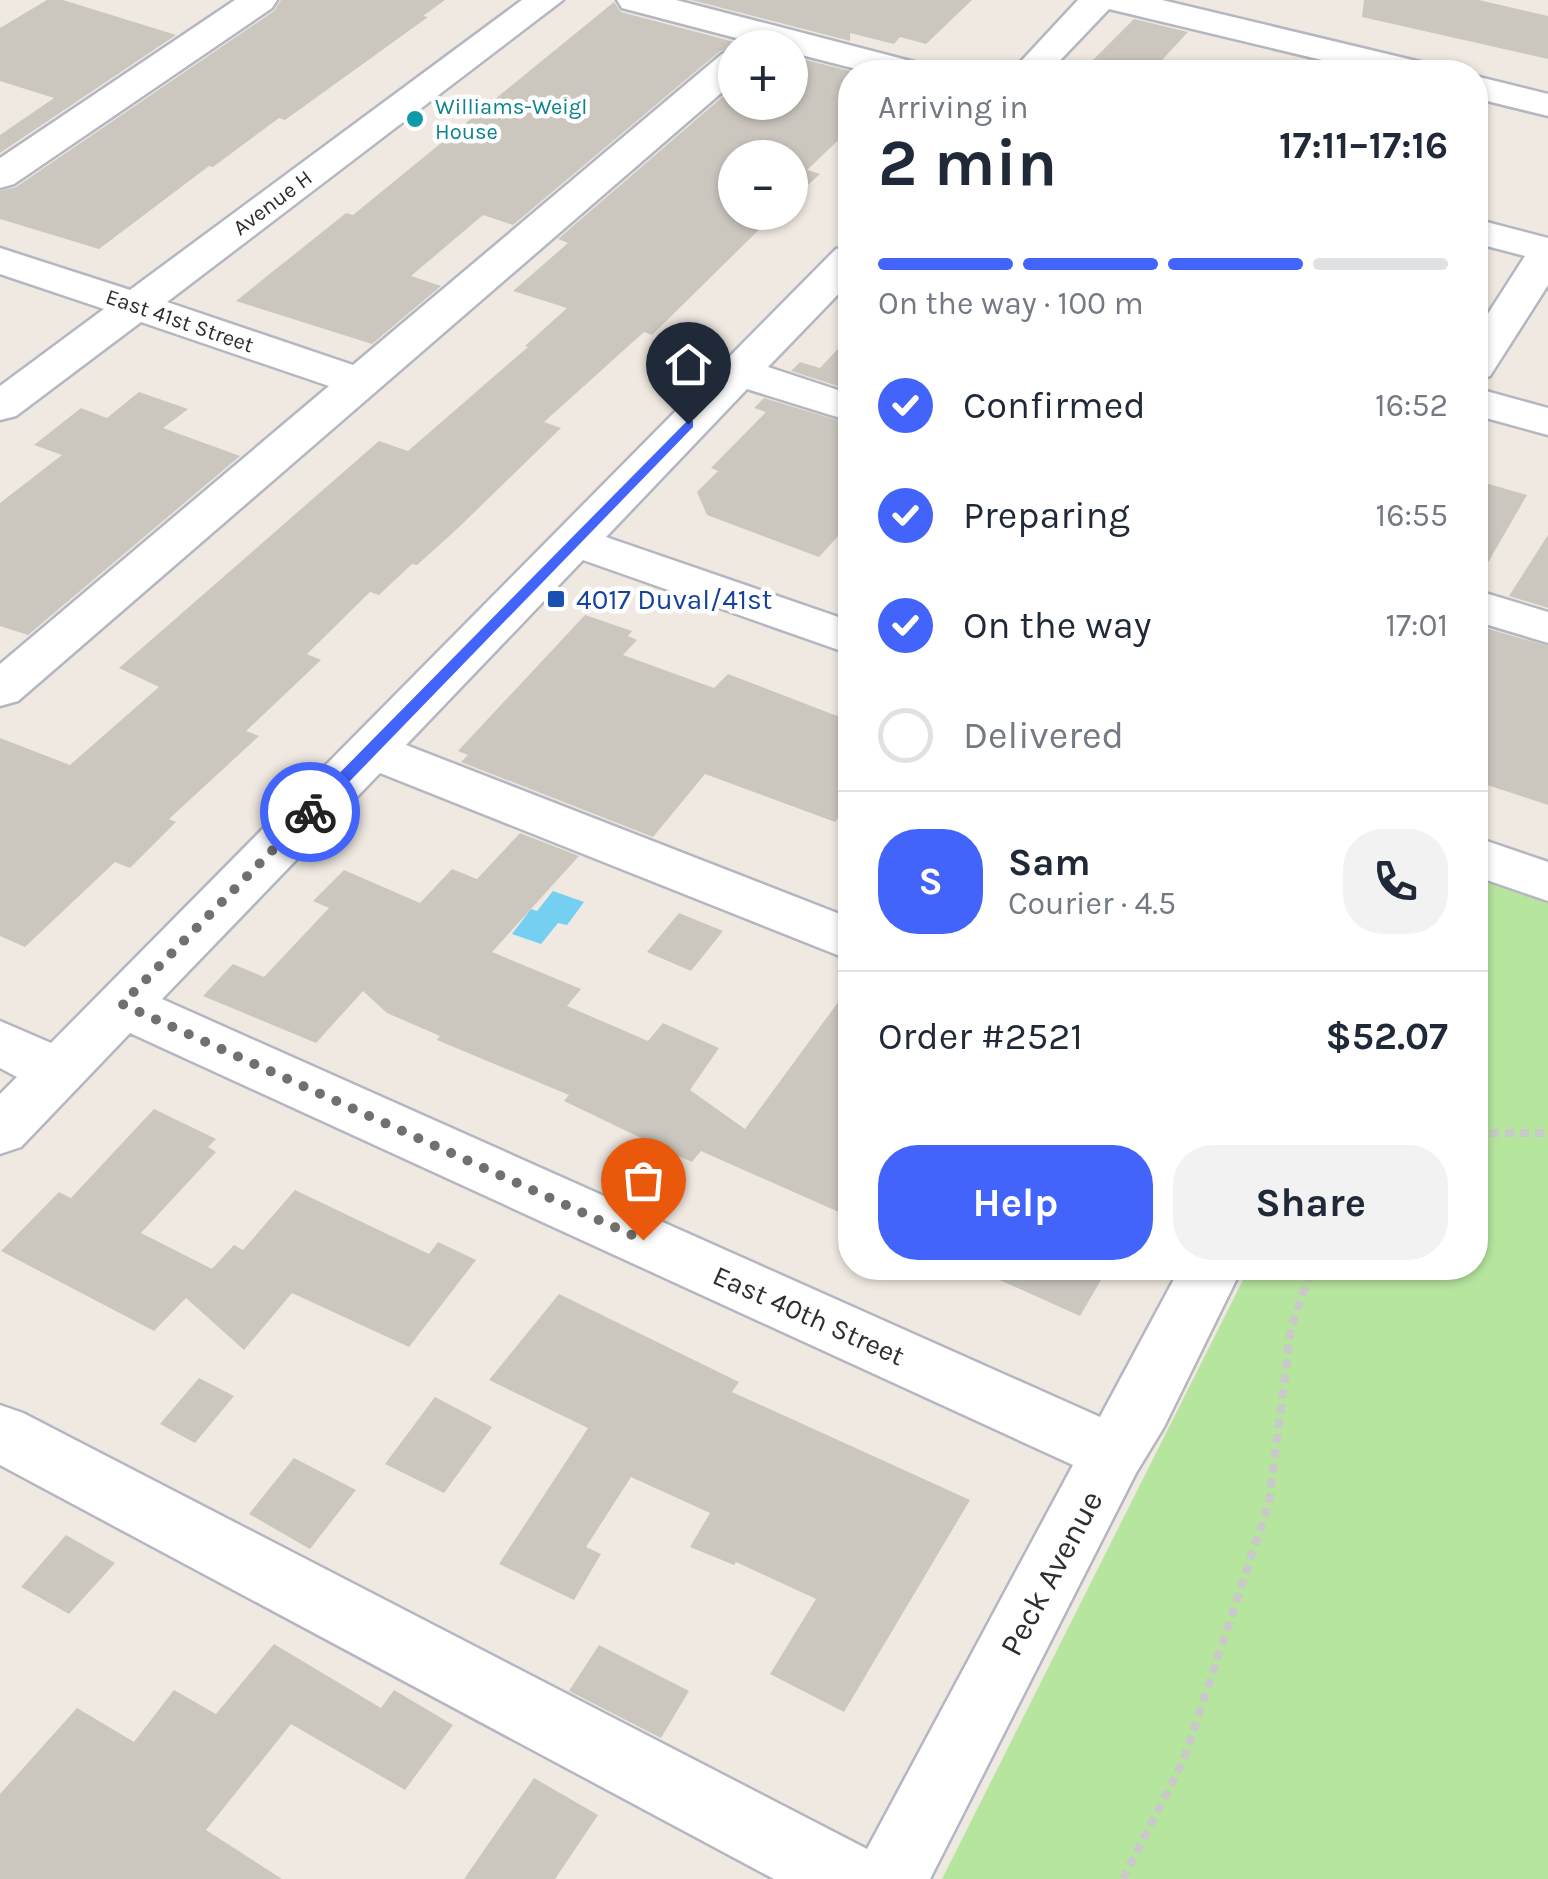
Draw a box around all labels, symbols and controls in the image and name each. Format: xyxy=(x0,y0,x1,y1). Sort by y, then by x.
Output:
map controls xyxy=(718,30,808,230)
button: + xyxy=(718,30,808,120)
text: Arriving in xyxy=(878,89,1029,126)
place label: Williams-Weigl House xyxy=(435,94,587,145)
marker: Williams-Weigl House xyxy=(404,108,426,130)
text: 17:11–17:16 xyxy=(1279,123,1448,168)
text: 2 min xyxy=(878,125,1057,201)
button: − xyxy=(718,140,808,230)
street label: Avenue H xyxy=(228,165,317,241)
street label: East 41st Street xyxy=(102,283,257,358)
text: On the way · 100 m xyxy=(878,285,1144,322)
pin xyxy=(646,322,731,425)
icon: home xyxy=(661,337,716,392)
icon: check xyxy=(878,378,933,433)
text: Confirmed xyxy=(963,383,1146,428)
text: 16:52 xyxy=(1375,387,1448,424)
icon: check xyxy=(878,488,933,543)
text: Preparing xyxy=(963,493,1130,538)
text: 16:55 xyxy=(1376,497,1448,534)
place label: 4017 Duval/41st xyxy=(576,583,772,616)
marker: 4017 Duval/41st xyxy=(545,588,567,610)
icon: check xyxy=(878,598,933,653)
text: On the way xyxy=(963,603,1151,648)
text: 17:01 xyxy=(1385,607,1448,644)
text: Delivered xyxy=(963,713,1124,758)
courier xyxy=(260,762,360,862)
icon: bike xyxy=(283,785,338,840)
button: phone xyxy=(1343,829,1448,934)
text: Sam xyxy=(1008,840,1091,885)
text: S xyxy=(918,859,943,904)
text: Courier · 4.5 xyxy=(1008,885,1176,922)
text: Order #2521 xyxy=(878,1014,1083,1059)
text: $52.07 xyxy=(1326,1014,1448,1059)
pin xyxy=(601,1138,686,1241)
button: Help xyxy=(878,1145,1153,1260)
button: Share xyxy=(1173,1145,1448,1260)
icon: bag xyxy=(616,1153,671,1208)
street label: East 40th Street xyxy=(708,1258,910,1372)
street label: Peck Avenue xyxy=(992,1484,1110,1662)

